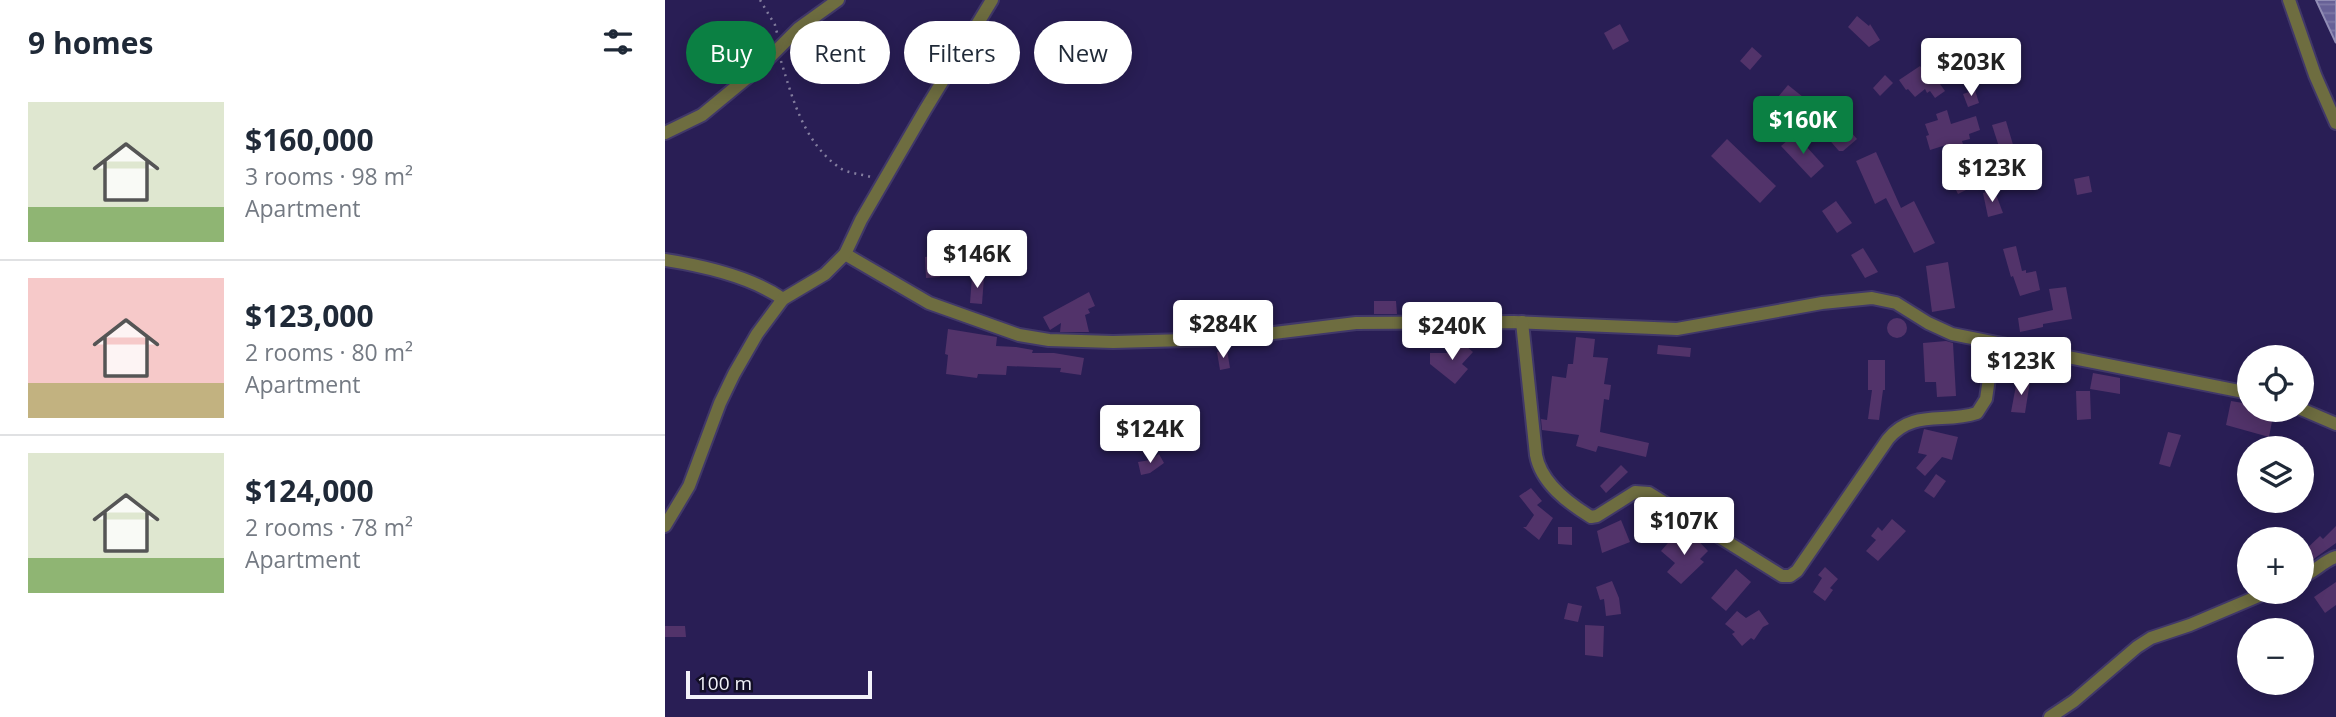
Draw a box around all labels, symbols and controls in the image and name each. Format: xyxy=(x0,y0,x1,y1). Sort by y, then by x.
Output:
chip: Buy xyxy=(686,21,776,84)
chip: Rent xyxy=(790,21,890,84)
chip: Filters xyxy=(904,21,1020,84)
chip: New xyxy=(1034,21,1132,84)
text: 9 homes xyxy=(28,22,153,63)
icon: filters xyxy=(599,23,637,61)
pin: $203K xyxy=(1922,38,2020,98)
text: $203K xyxy=(1937,45,2005,77)
pin: $160K xyxy=(1754,96,1852,156)
text: $160K xyxy=(1769,103,1837,135)
text: $160,000 xyxy=(245,119,374,160)
icon: home xyxy=(84,130,168,214)
pin: $123K xyxy=(1943,144,2041,204)
text: $123K xyxy=(1958,151,2026,183)
text: 3 rooms · 98 m² xyxy=(245,160,413,192)
text: Apartment xyxy=(245,192,361,224)
pin: $146K xyxy=(928,230,1026,290)
text: $146K xyxy=(943,237,1011,269)
text: $123,000 xyxy=(245,295,374,336)
pin: $284K xyxy=(1174,300,1272,360)
pin: $240K xyxy=(1403,302,1501,362)
icon: home xyxy=(84,306,168,390)
text: $284K xyxy=(1189,307,1257,339)
text: $240K xyxy=(1418,309,1486,341)
text: 2 rooms · 80 m² xyxy=(245,336,413,368)
pin: $123K xyxy=(1972,338,2070,397)
text: $123K xyxy=(1987,344,2055,376)
map controls xyxy=(2237,345,2314,695)
button: locate xyxy=(2237,345,2314,422)
text: Apartment xyxy=(245,368,361,400)
pin: $124K xyxy=(1101,406,1199,465)
text: $124K xyxy=(1116,412,1184,444)
button: layers xyxy=(2237,436,2314,513)
text: $124,000 xyxy=(245,470,374,511)
icon: home xyxy=(84,481,168,565)
pin: $107K xyxy=(1635,498,1733,557)
text: $107K xyxy=(1650,504,1718,536)
text: 2 rooms · 78 m² xyxy=(245,511,413,543)
button: + xyxy=(2237,527,2314,604)
text: Apartment xyxy=(245,543,361,575)
button: − xyxy=(2237,618,2314,695)
scale bar xyxy=(686,668,871,700)
text: 100 m xyxy=(697,670,752,696)

